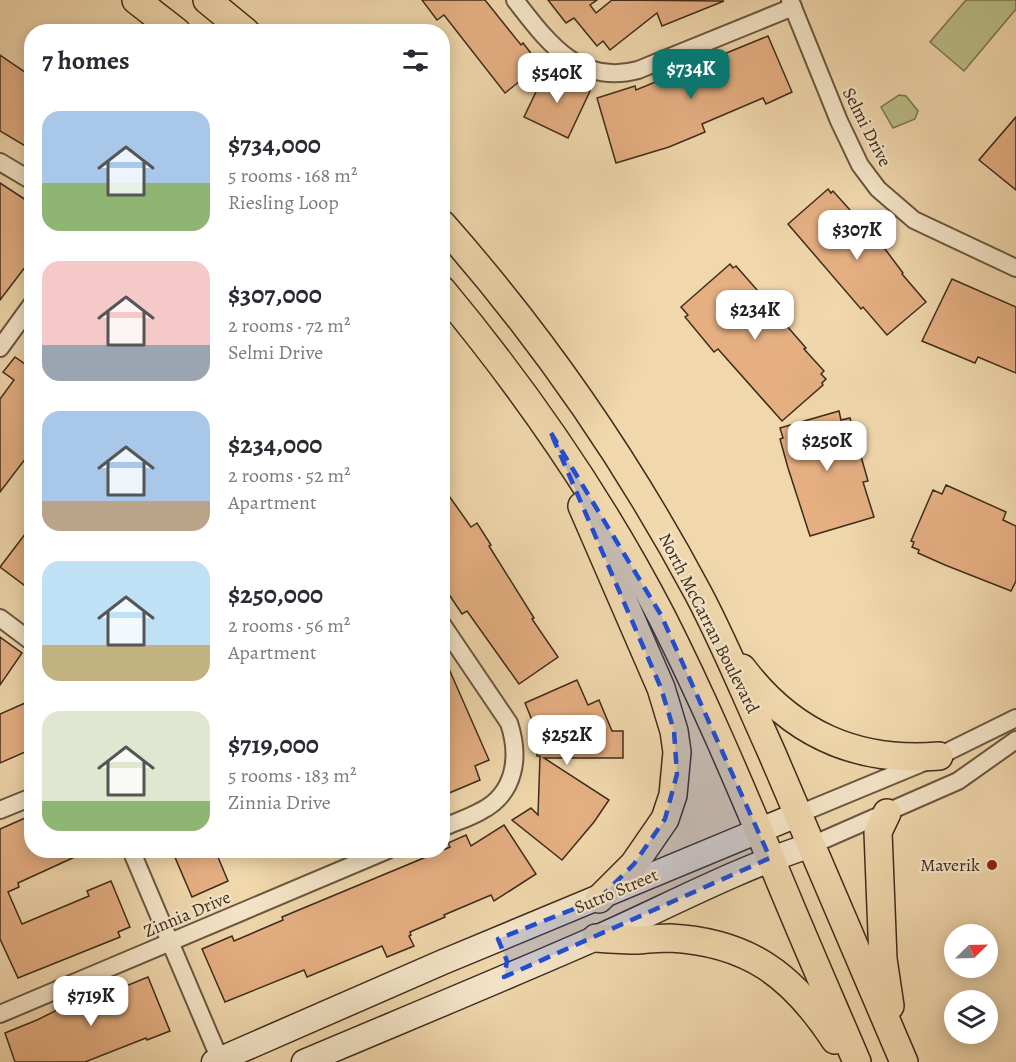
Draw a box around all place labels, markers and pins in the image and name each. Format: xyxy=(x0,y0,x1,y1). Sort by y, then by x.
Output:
pin: $734K xyxy=(649,49,733,100)
pin: $540K xyxy=(515,53,599,104)
pin: $307K xyxy=(815,210,899,261)
pin: $234K xyxy=(713,290,797,341)
pin: $250K xyxy=(785,421,869,472)
pin: $252K xyxy=(525,715,609,766)
place label: Maverik xyxy=(920,853,980,877)
marker: Maverik xyxy=(985,858,999,872)
pin: $719K xyxy=(49,976,133,1027)

